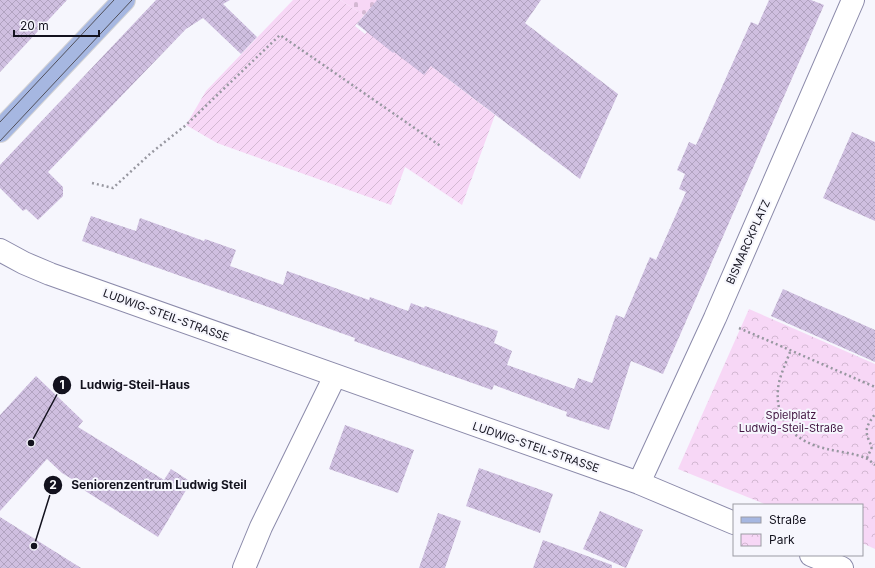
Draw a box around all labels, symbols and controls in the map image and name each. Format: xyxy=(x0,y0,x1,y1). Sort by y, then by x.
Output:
scale bar xyxy=(14,12,99,38)
text: 20 m xyxy=(20,18,49,33)
street label: BISMARCKPLATZ xyxy=(723,197,773,286)
street label: LUDWIG-STEIL-STRASSE xyxy=(101,286,231,344)
callout: Ludwig-Steil-Haus xyxy=(52,373,198,397)
text: 1 xyxy=(59,377,65,392)
text: Ludwig-Steil-Haus xyxy=(80,377,190,392)
park label: Spielplatz Ludwig-Steil-Straße xyxy=(739,408,843,435)
street label: LUDWIG-STEIL-STRASSE xyxy=(471,419,601,475)
callout: Seniorenzentrum Ludwig Steil xyxy=(43,473,254,497)
text: 2 xyxy=(49,477,57,492)
text: Seniorenzentrum Ludwig Steil xyxy=(71,477,247,492)
legend xyxy=(733,504,863,556)
text: Straße xyxy=(769,512,806,527)
text: Park xyxy=(769,532,795,547)

